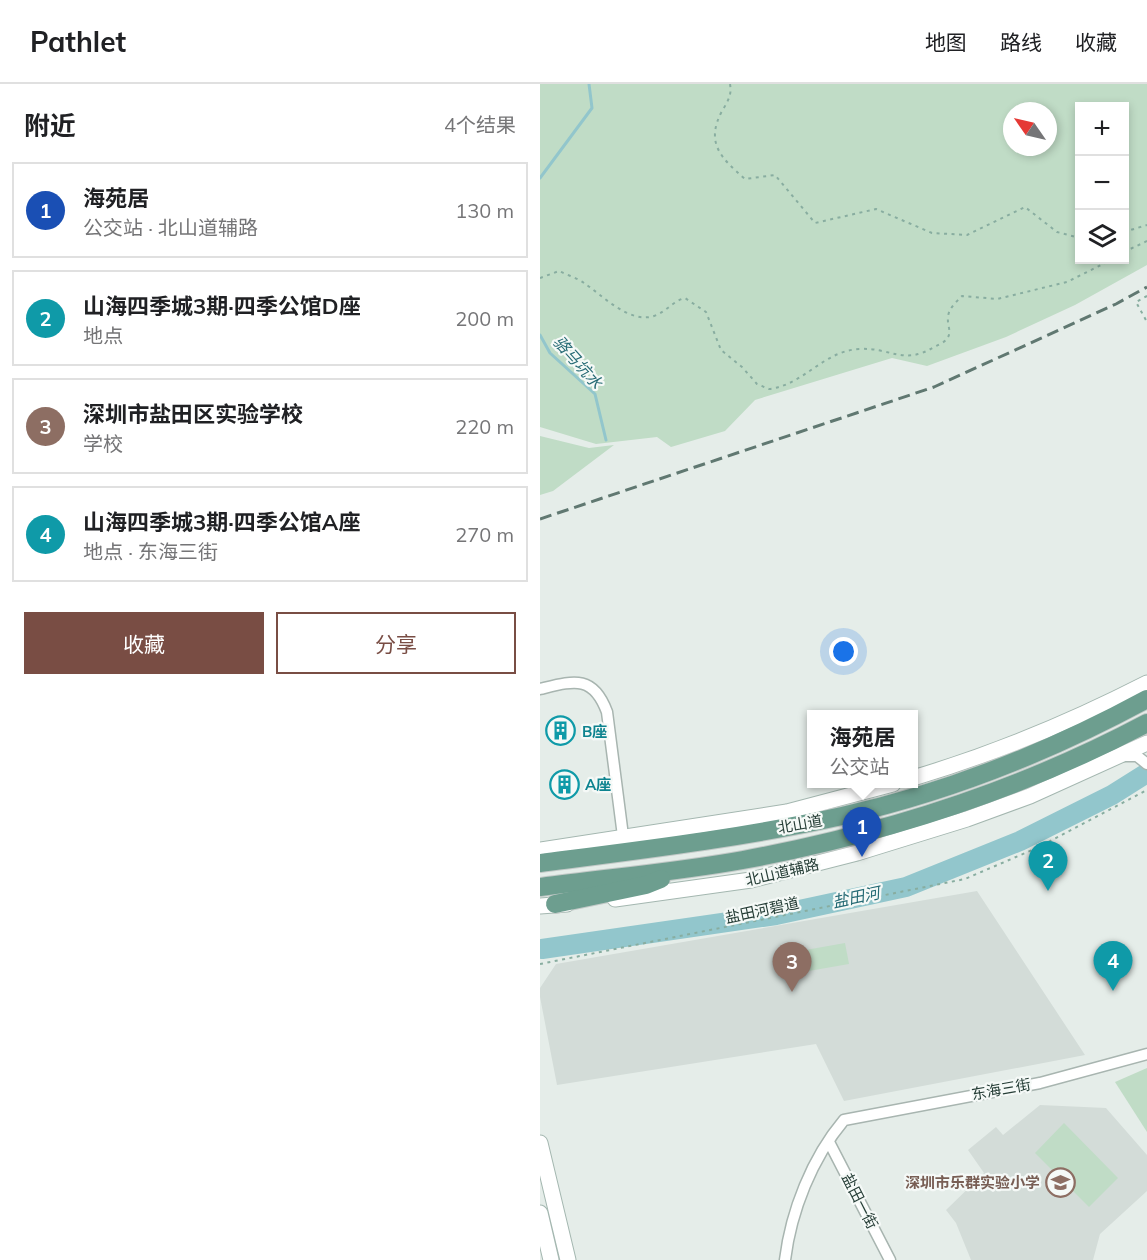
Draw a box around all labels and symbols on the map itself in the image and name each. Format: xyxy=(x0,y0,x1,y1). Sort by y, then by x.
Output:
north arrow xyxy=(1003,102,1057,156)
water label: 骆马坑水 xyxy=(549,332,608,393)
your location xyxy=(829,637,858,666)
building icon: B座 xyxy=(545,715,577,747)
place label: B座 xyxy=(582,722,607,741)
building icon: A座 xyxy=(548,768,580,800)
place label: A座 xyxy=(585,775,611,794)
pin: 1 xyxy=(842,808,882,857)
street label: 北山道 xyxy=(776,811,824,837)
pin: 2 xyxy=(1028,842,1068,891)
street label: 北山道辅路 xyxy=(743,854,821,890)
water label: 盐田河 xyxy=(830,882,884,912)
street label: 盐田河碧道 xyxy=(723,893,801,927)
pin: 3 xyxy=(772,942,812,992)
pin: 4 xyxy=(1094,942,1132,991)
street label: 东海三街 xyxy=(970,1074,1032,1104)
school or university icon: 深圳市乐群实验小学 xyxy=(1045,1166,1077,1198)
street label: 盐田一街 xyxy=(838,1170,882,1232)
place label: 深圳市乐群实验小学 xyxy=(905,1173,1040,1192)

